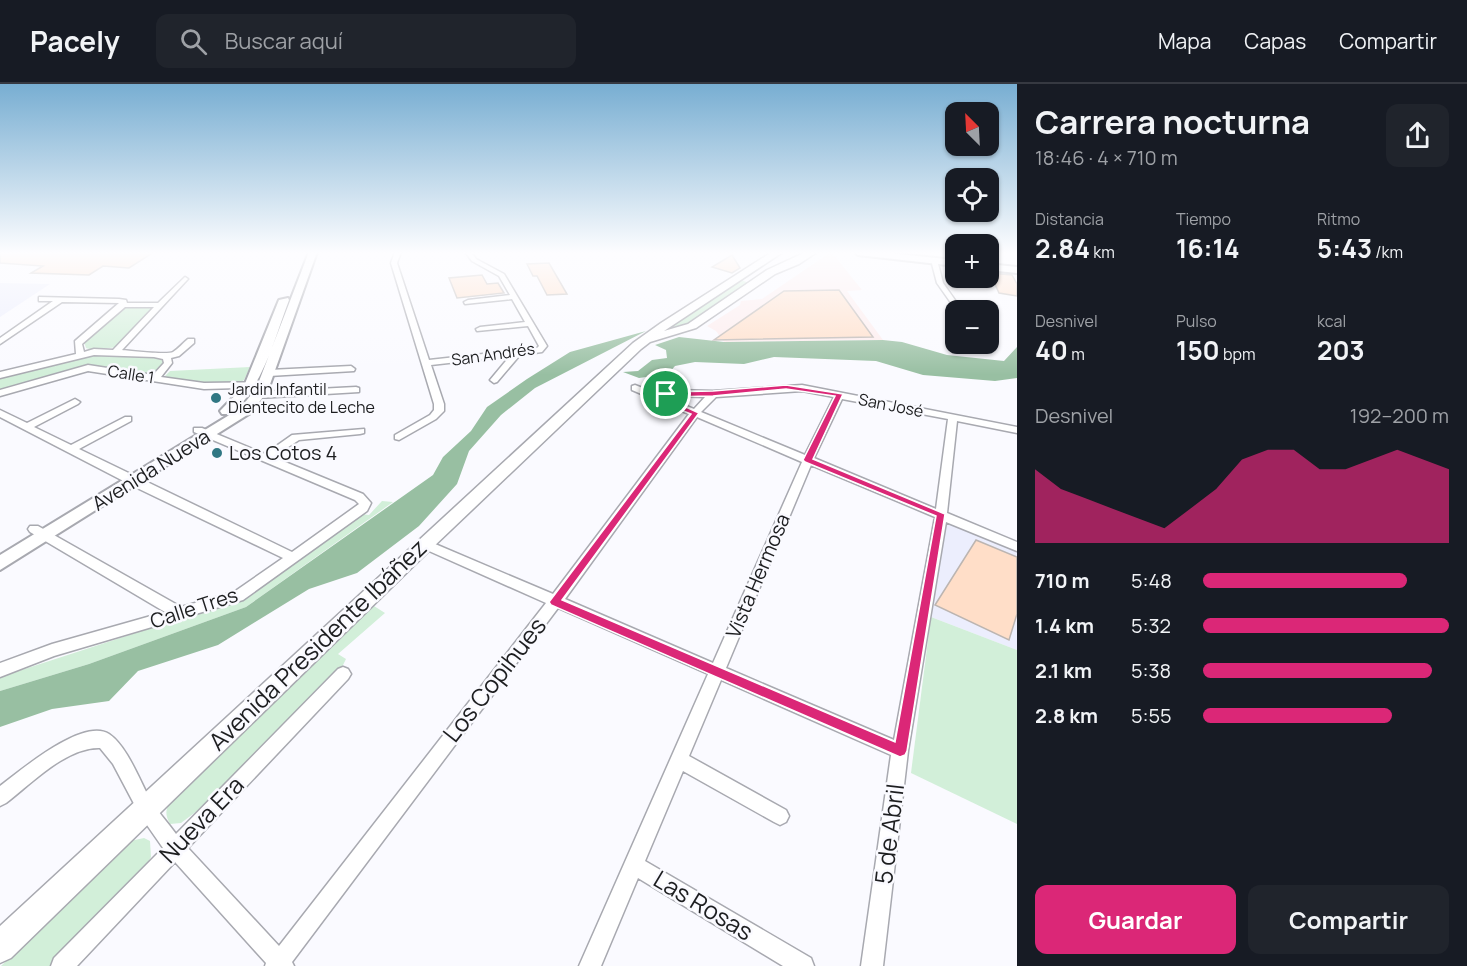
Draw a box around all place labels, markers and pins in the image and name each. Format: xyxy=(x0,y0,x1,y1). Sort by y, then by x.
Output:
pin xyxy=(640,368,691,419)
place label: Jardin Infantil Dientecito de Leche xyxy=(228,378,375,418)
marker: Jardin Infantil Dientecito de Leche xyxy=(209,391,223,405)
place label: Los Cotos 4 xyxy=(229,439,337,466)
marker: Los Cotos 4 xyxy=(210,446,224,460)

